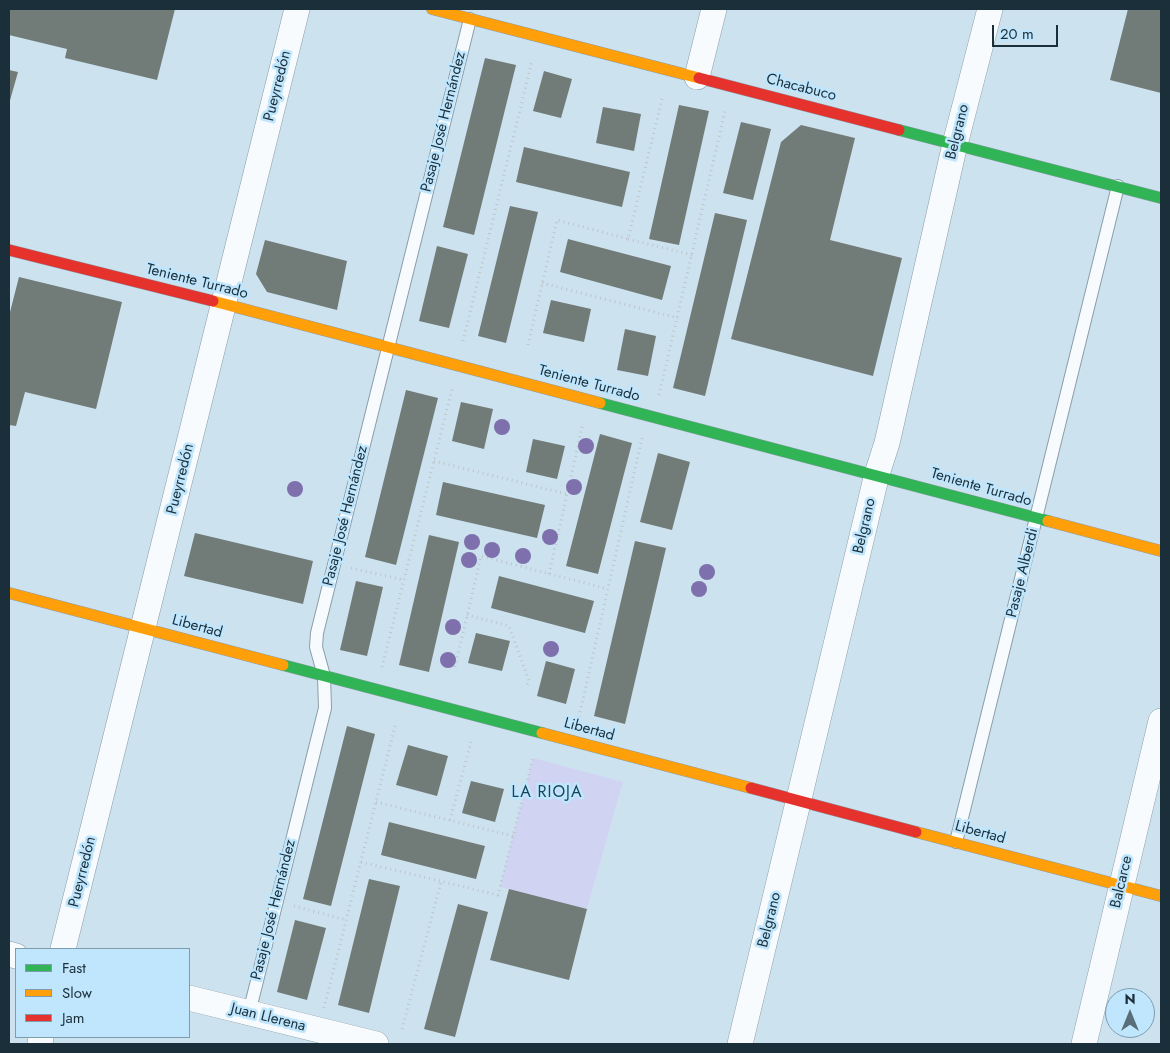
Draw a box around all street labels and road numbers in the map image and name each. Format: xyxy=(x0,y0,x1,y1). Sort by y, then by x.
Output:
street label: Pueyrredón xyxy=(261,49,295,123)
street label: Pasaje José Hernández xyxy=(418,50,470,194)
street label: Chacabuco xyxy=(764,71,838,105)
street label: Belgrano xyxy=(942,102,974,162)
street label: Teniente Turrado xyxy=(144,261,250,303)
street label: Teniente Turrado xyxy=(536,362,642,406)
street label: Pueyrredón xyxy=(164,442,198,516)
street label: Pasaje José Hernández xyxy=(320,444,372,588)
street label: Teniente Turrado xyxy=(928,465,1034,511)
street label: Belgrano xyxy=(850,496,880,556)
street label: Pasaje Alberdi xyxy=(1003,526,1043,620)
street label: Libertad xyxy=(170,612,224,642)
street label: Libertad xyxy=(562,715,616,745)
street label: Libertad xyxy=(953,818,1007,848)
street label: Pueyrredón xyxy=(66,835,100,909)
street label: Pasaje José Hernández xyxy=(248,838,300,982)
street label: Balcarce xyxy=(1107,854,1137,910)
street label: Belgrano xyxy=(754,890,786,950)
street label: Juan Llerena xyxy=(229,1000,307,1036)

